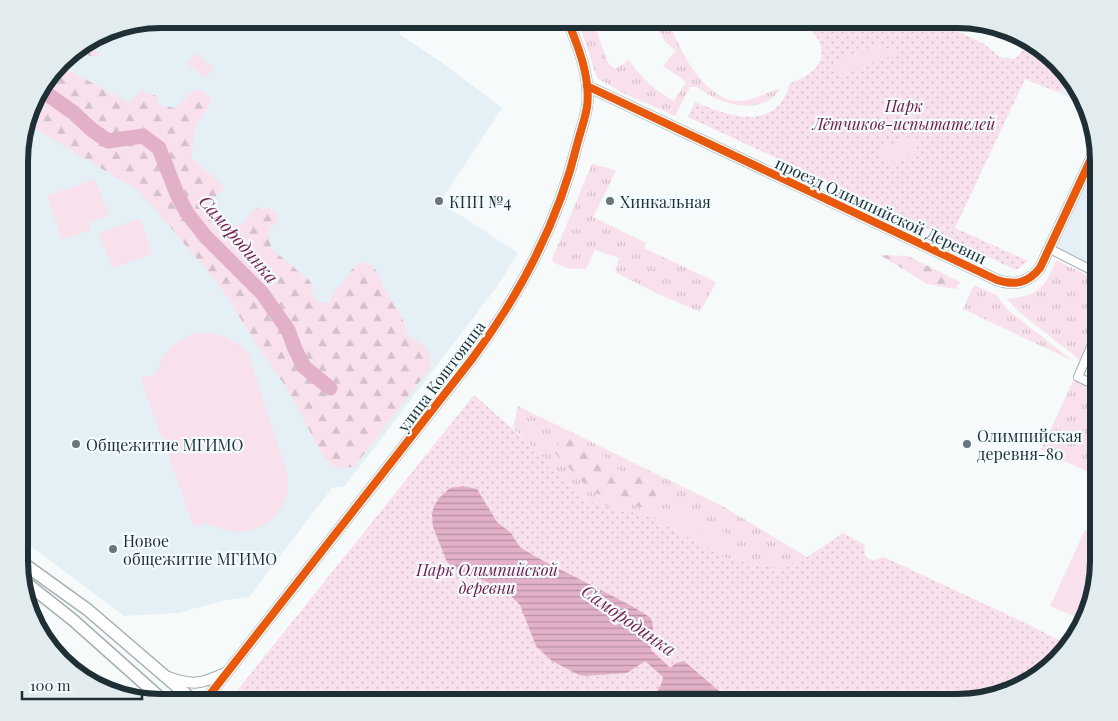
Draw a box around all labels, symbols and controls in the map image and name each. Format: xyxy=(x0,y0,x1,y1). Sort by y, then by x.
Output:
park label: Парк Лётчиков-испытателей xyxy=(811,95,996,134)
street label: проезд Олимпийской Деревни xyxy=(772,152,990,268)
water label: Самородинка xyxy=(194,190,284,288)
place label: КПП №4 xyxy=(449,191,511,212)
place label: Хинкальная xyxy=(620,191,711,212)
marker: КПП №4 xyxy=(433,195,445,207)
marker: Хинкальная xyxy=(604,195,616,207)
street label: улица Коштоянца xyxy=(392,316,490,436)
place label: Олимпийская деревня-80 xyxy=(977,425,1082,464)
place label: Общежитие МГИМО xyxy=(86,434,243,455)
marker: Общежитие МГИМО xyxy=(70,438,82,450)
marker: Олимпийская деревня-80 xyxy=(961,438,973,450)
place label: Новое общежитие МГИМО xyxy=(123,530,277,569)
marker: Новое общежитие МГИМО xyxy=(107,543,119,555)
park label: Парк Олимпийской деревни xyxy=(415,559,559,598)
water label: Самородинка xyxy=(577,579,681,661)
scale bar xyxy=(22,668,142,700)
text: 100 m xyxy=(30,675,71,695)

